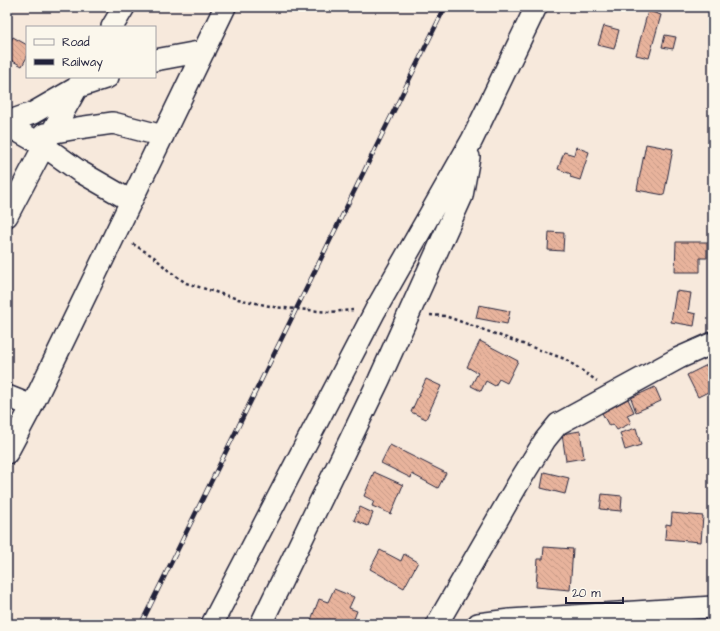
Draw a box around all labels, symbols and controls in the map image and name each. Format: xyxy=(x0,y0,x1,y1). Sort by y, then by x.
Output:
legend xyxy=(26,26,156,78)
text: Road xyxy=(62,34,90,51)
text: Railway xyxy=(62,54,103,72)
scale bar xyxy=(566,579,623,605)
text: 20 m xyxy=(572,585,601,602)

